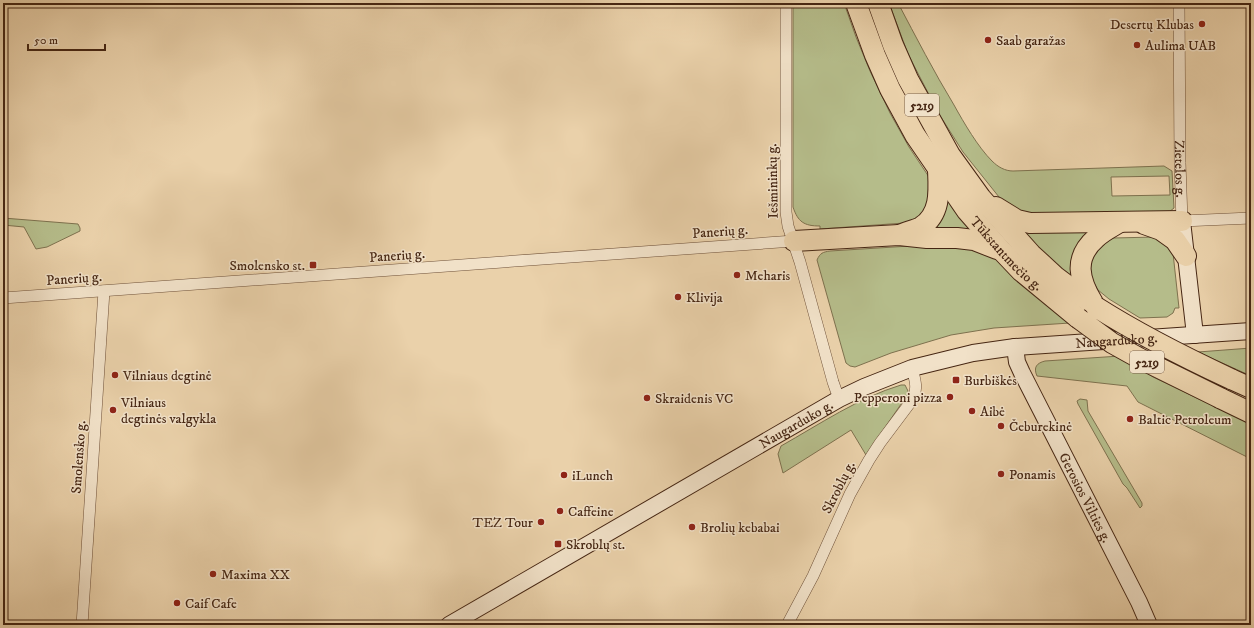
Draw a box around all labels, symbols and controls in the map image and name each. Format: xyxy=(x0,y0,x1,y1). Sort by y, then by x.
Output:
place label: Desertų Klubas xyxy=(1110,16,1194,34)
marker: Desertų Klubas xyxy=(1197,19,1207,29)
scale bar xyxy=(28,26,105,52)
place label: Saab garažas xyxy=(996,32,1066,50)
text: 50 m xyxy=(34,33,58,48)
marker: Saab garažas xyxy=(983,35,993,45)
place label: Aulima UAB xyxy=(1145,37,1216,55)
marker: Aulima UAB xyxy=(1132,40,1142,50)
road number: 5219 xyxy=(905,94,939,116)
street label: Zietelos g. xyxy=(1170,140,1189,198)
street label: Iešmininkų g. xyxy=(763,143,783,219)
street label: Tūkstantmečio g. xyxy=(966,213,1046,295)
street label: Panerių g. xyxy=(692,221,749,243)
street label: Panerių g. xyxy=(369,245,426,267)
place label: Smolensko st. xyxy=(229,257,305,275)
marker: Smolensko st. xyxy=(308,260,318,270)
place label: Meharis xyxy=(745,267,791,285)
street label: Panerių g. xyxy=(46,268,103,290)
marker: Meharis xyxy=(732,270,742,280)
place label: Klivija xyxy=(686,289,723,307)
marker: Klivija xyxy=(673,292,683,302)
street label: Naugarduko g. xyxy=(1075,329,1158,353)
road number: 5219 xyxy=(1130,351,1164,373)
place label: Vilniaus degtinė xyxy=(122,367,212,385)
marker: Vilniaus degtinė xyxy=(110,370,120,380)
place label: Burbiškės xyxy=(964,372,1017,390)
marker: Burbiškės xyxy=(951,375,961,385)
place label: Pepperoni pizza xyxy=(854,389,942,407)
place label: Skraidenis VC xyxy=(655,390,733,408)
marker: Pepperoni pizza xyxy=(945,392,955,402)
marker: Skraidenis VC xyxy=(642,393,652,403)
place label: Vilniaus degtinės valgykla xyxy=(120,394,216,428)
street label: Naugarduko g. xyxy=(756,396,837,453)
place label: Aibė xyxy=(980,403,1005,421)
marker: Vilniaus degtinės valgykla xyxy=(108,405,118,415)
marker: Aibė xyxy=(967,406,977,416)
place label: Baltic Petroleum xyxy=(1138,411,1232,429)
marker: Baltic Petroleum xyxy=(1125,414,1135,424)
place label: Čeburekinė xyxy=(1009,418,1072,436)
street label: Smolensko g. xyxy=(67,420,91,494)
marker: Čeburekinė xyxy=(996,421,1006,431)
street label: Gerosios Vilties g. xyxy=(1054,450,1115,546)
street label: Skroblų g. xyxy=(818,458,860,517)
place label: Ponamis xyxy=(1009,466,1056,484)
place label: iLunch xyxy=(572,467,614,485)
marker: Ponamis xyxy=(996,469,1006,479)
marker: iLunch xyxy=(559,470,569,480)
place label: Caffeine xyxy=(568,503,614,521)
marker: Caffeine xyxy=(555,506,565,516)
place label: TEZ Tour xyxy=(473,514,534,532)
marker: TEZ Tour xyxy=(536,517,546,527)
place label: Brolių kebabai xyxy=(700,519,780,537)
marker: Brolių kebabai xyxy=(687,522,697,532)
place label: Skroblų st. xyxy=(566,536,625,554)
marker: Skroblų st. xyxy=(553,539,563,549)
place label: Maxima XX xyxy=(221,566,290,584)
marker: Maxima XX xyxy=(208,569,218,579)
place label: Caif Cafe xyxy=(185,595,237,613)
marker: Caif Cafe xyxy=(172,598,182,608)

